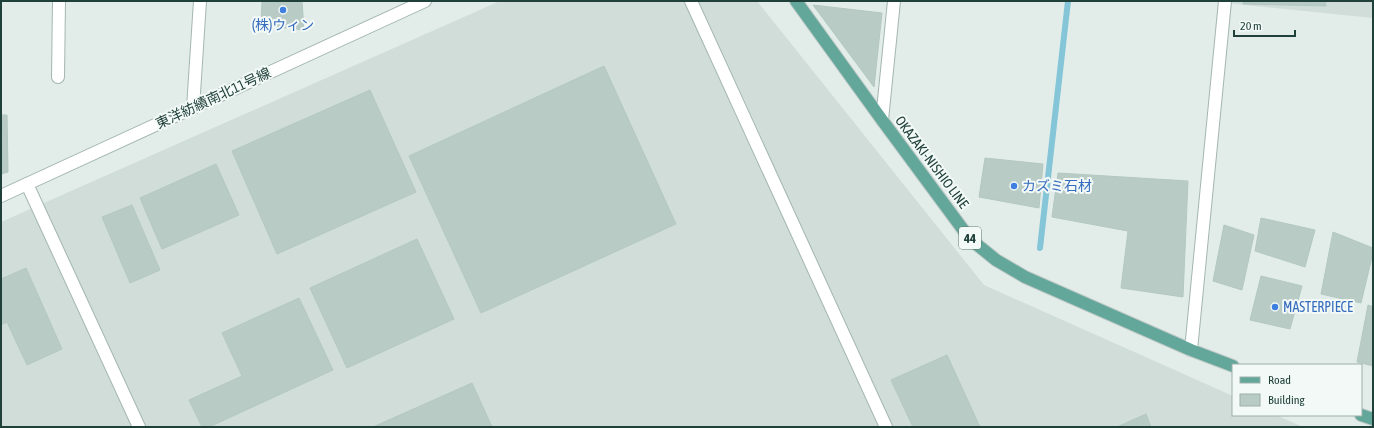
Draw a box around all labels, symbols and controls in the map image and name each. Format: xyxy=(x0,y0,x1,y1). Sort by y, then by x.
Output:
marker: (株)ウィン xyxy=(278,5,288,15)
scale bar xyxy=(1234,12,1295,38)
place label: (株)ウィン xyxy=(252,17,314,33)
text: 20 m xyxy=(1240,19,1262,33)
street label: 東洋紡績南北11号線 xyxy=(153,64,273,132)
street label: OKAZAKI-NISHIO LINE xyxy=(892,113,972,211)
place label: カズミ石材 xyxy=(1022,178,1092,194)
marker: カズミ石材 xyxy=(1009,181,1019,191)
road number: 44 xyxy=(959,227,981,249)
place label: MASTERPIECE xyxy=(1283,299,1353,315)
marker: MASTERPIECE xyxy=(1270,302,1280,312)
legend xyxy=(1232,364,1362,416)
text: Road xyxy=(1268,373,1291,387)
text: Building xyxy=(1268,393,1306,407)

